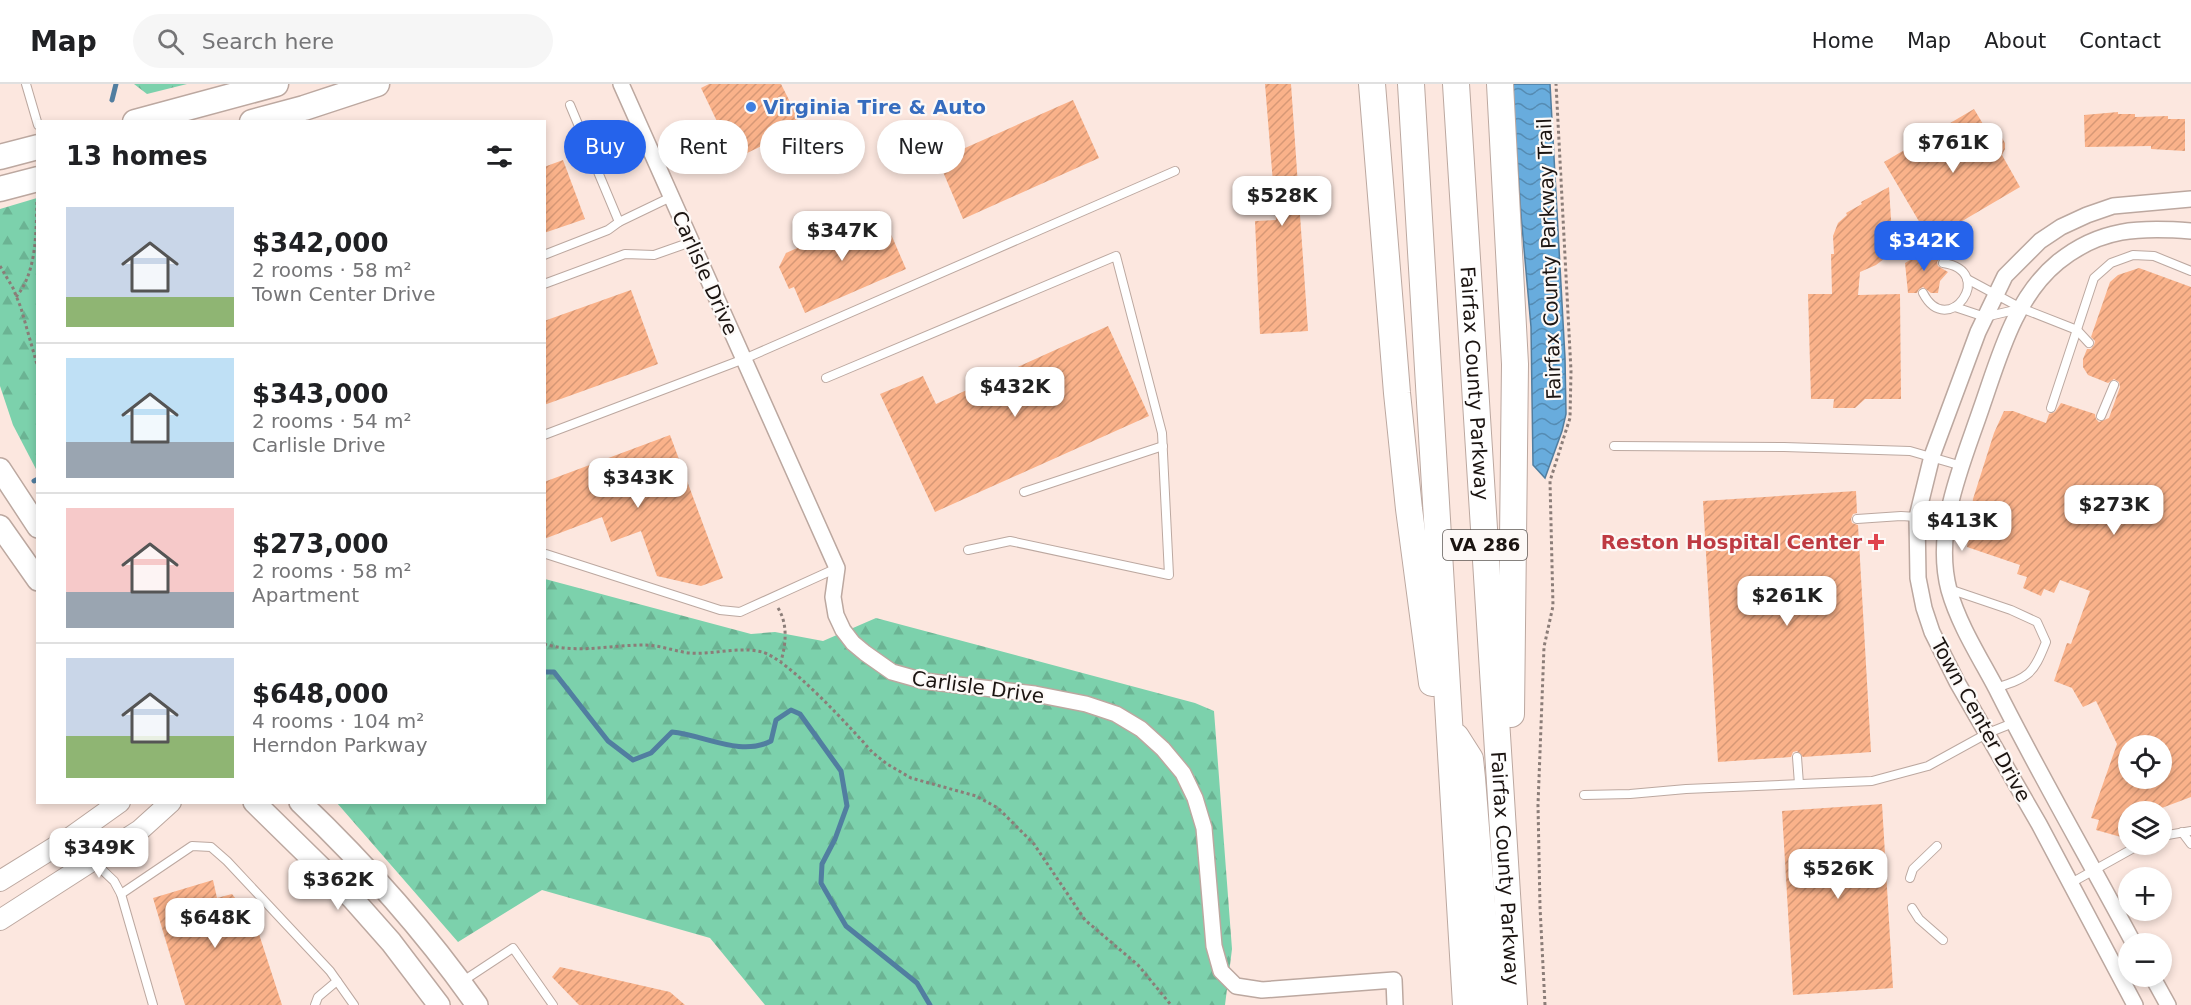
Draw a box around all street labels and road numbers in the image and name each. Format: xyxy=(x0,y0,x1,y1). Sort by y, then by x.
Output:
street label: Fairfax County Parkway Trail xyxy=(1532,118,1566,400)
street label: Carlisle Drive xyxy=(667,207,743,339)
street label: Fairfax County Parkway xyxy=(1456,266,1494,501)
road number: VA 286 xyxy=(1443,530,1527,560)
street label: Town Center Drive xyxy=(1926,633,2036,806)
street label: Carlisle Drive xyxy=(910,666,1046,708)
street label: Fairfax County Parkway xyxy=(1486,751,1525,986)

